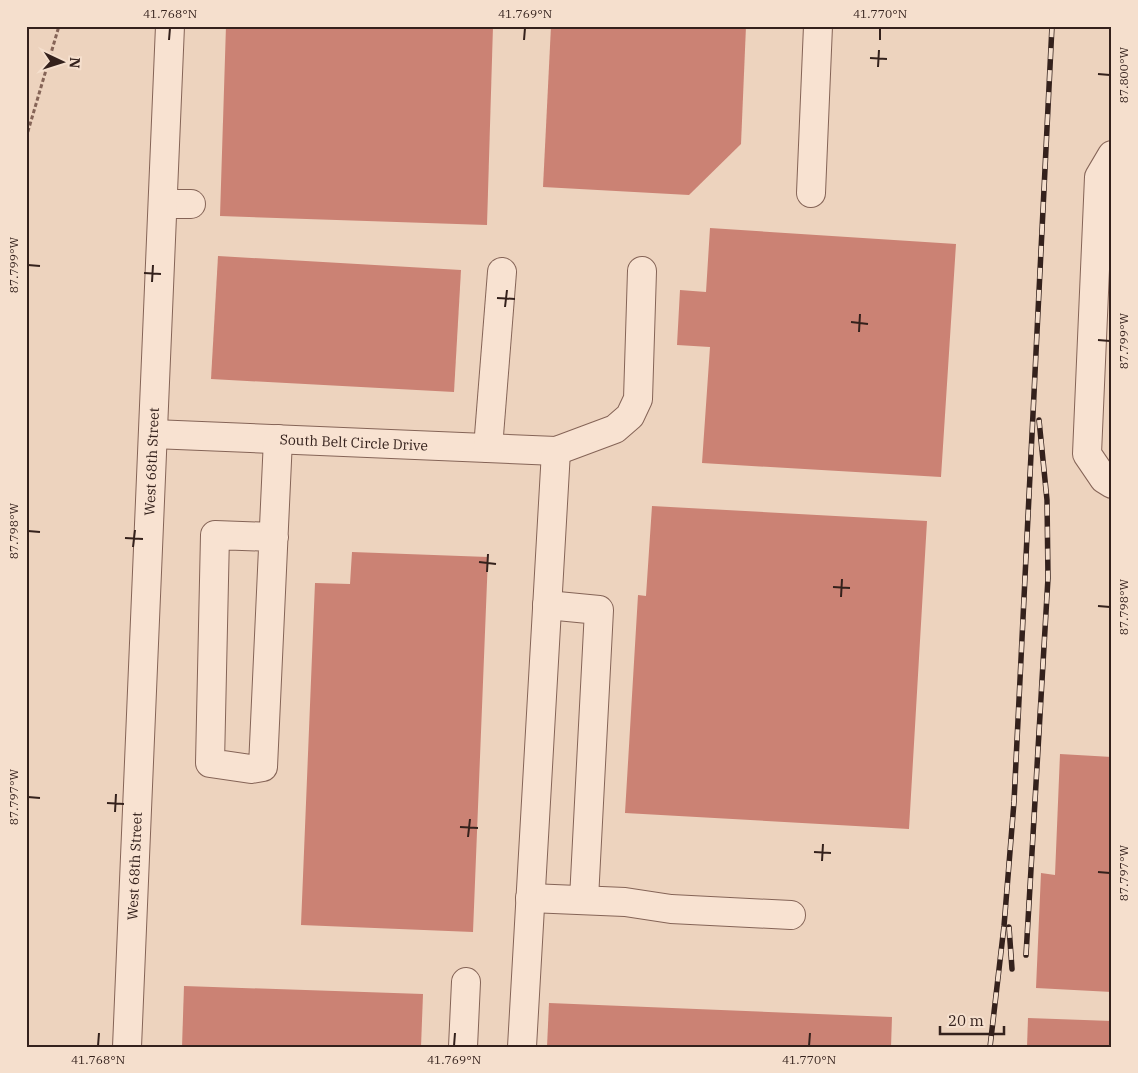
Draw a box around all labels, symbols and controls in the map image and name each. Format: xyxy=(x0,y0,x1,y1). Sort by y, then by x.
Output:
text: 41.768°N xyxy=(143,6,197,21)
text: 41.769°N xyxy=(498,6,552,21)
text: 41.770°N xyxy=(853,6,907,21)
north arrow xyxy=(38,38,88,88)
text: 87.800°W xyxy=(1116,46,1131,103)
text: N xyxy=(66,57,84,69)
text: 87.799°W xyxy=(6,236,21,293)
text: 87.799°W xyxy=(1116,312,1131,369)
street label: West 68th Street xyxy=(140,407,163,516)
street label: South Belt Circle Drive xyxy=(279,430,428,455)
text: 87.798°W xyxy=(6,502,21,559)
text: 87.798°W xyxy=(1116,578,1131,635)
text: 87.797°W xyxy=(6,768,21,825)
street label: West 68th Street xyxy=(123,812,146,921)
text: 87.797°W xyxy=(1116,844,1131,901)
scale bar xyxy=(940,1003,1004,1035)
text: 20 m xyxy=(948,1011,984,1030)
text: 41.768°N xyxy=(71,1052,125,1067)
text: 41.769°N xyxy=(427,1052,481,1067)
text: 41.770°N xyxy=(782,1052,836,1067)

